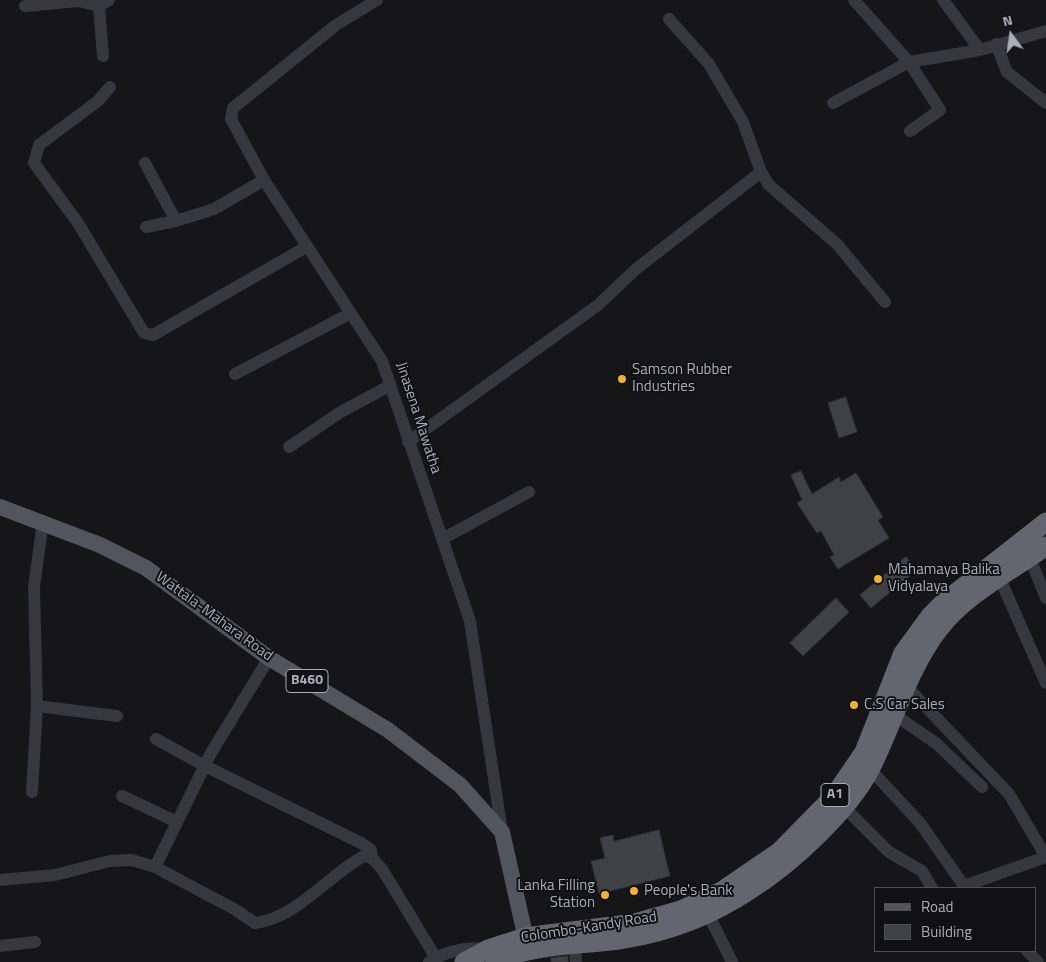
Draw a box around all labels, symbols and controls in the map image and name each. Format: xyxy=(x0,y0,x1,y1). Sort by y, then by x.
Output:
text: N xyxy=(1000,9,1014,31)
north arrow xyxy=(986,10,1036,60)
street label: Jinasena Mawatha xyxy=(391,360,445,476)
place label: Samson Rubber Industries xyxy=(632,361,732,396)
marker: Samson Rubber Industries xyxy=(616,373,628,385)
place label: Mahamaya Balika Vidyalaya xyxy=(888,561,1000,596)
street label: Wattala-Mahara Road xyxy=(152,568,276,666)
marker: Mahamaya Balika Vidyalaya xyxy=(872,573,884,585)
road number: B460 xyxy=(286,669,328,692)
place label: C.S Car Sales xyxy=(864,696,945,714)
marker: C.S Car Sales xyxy=(848,699,860,711)
road number: A1 xyxy=(821,784,849,806)
place label: Lanka Filling Station xyxy=(517,877,595,912)
place label: People's Bank xyxy=(644,882,732,900)
marker: People's Bank xyxy=(628,885,640,897)
legend xyxy=(874,887,1036,952)
marker: Lanka Filling Station xyxy=(599,889,611,901)
text: Road xyxy=(921,895,953,918)
street label: Colombo-Kandy Road xyxy=(520,908,658,948)
text: Building xyxy=(921,920,972,943)

